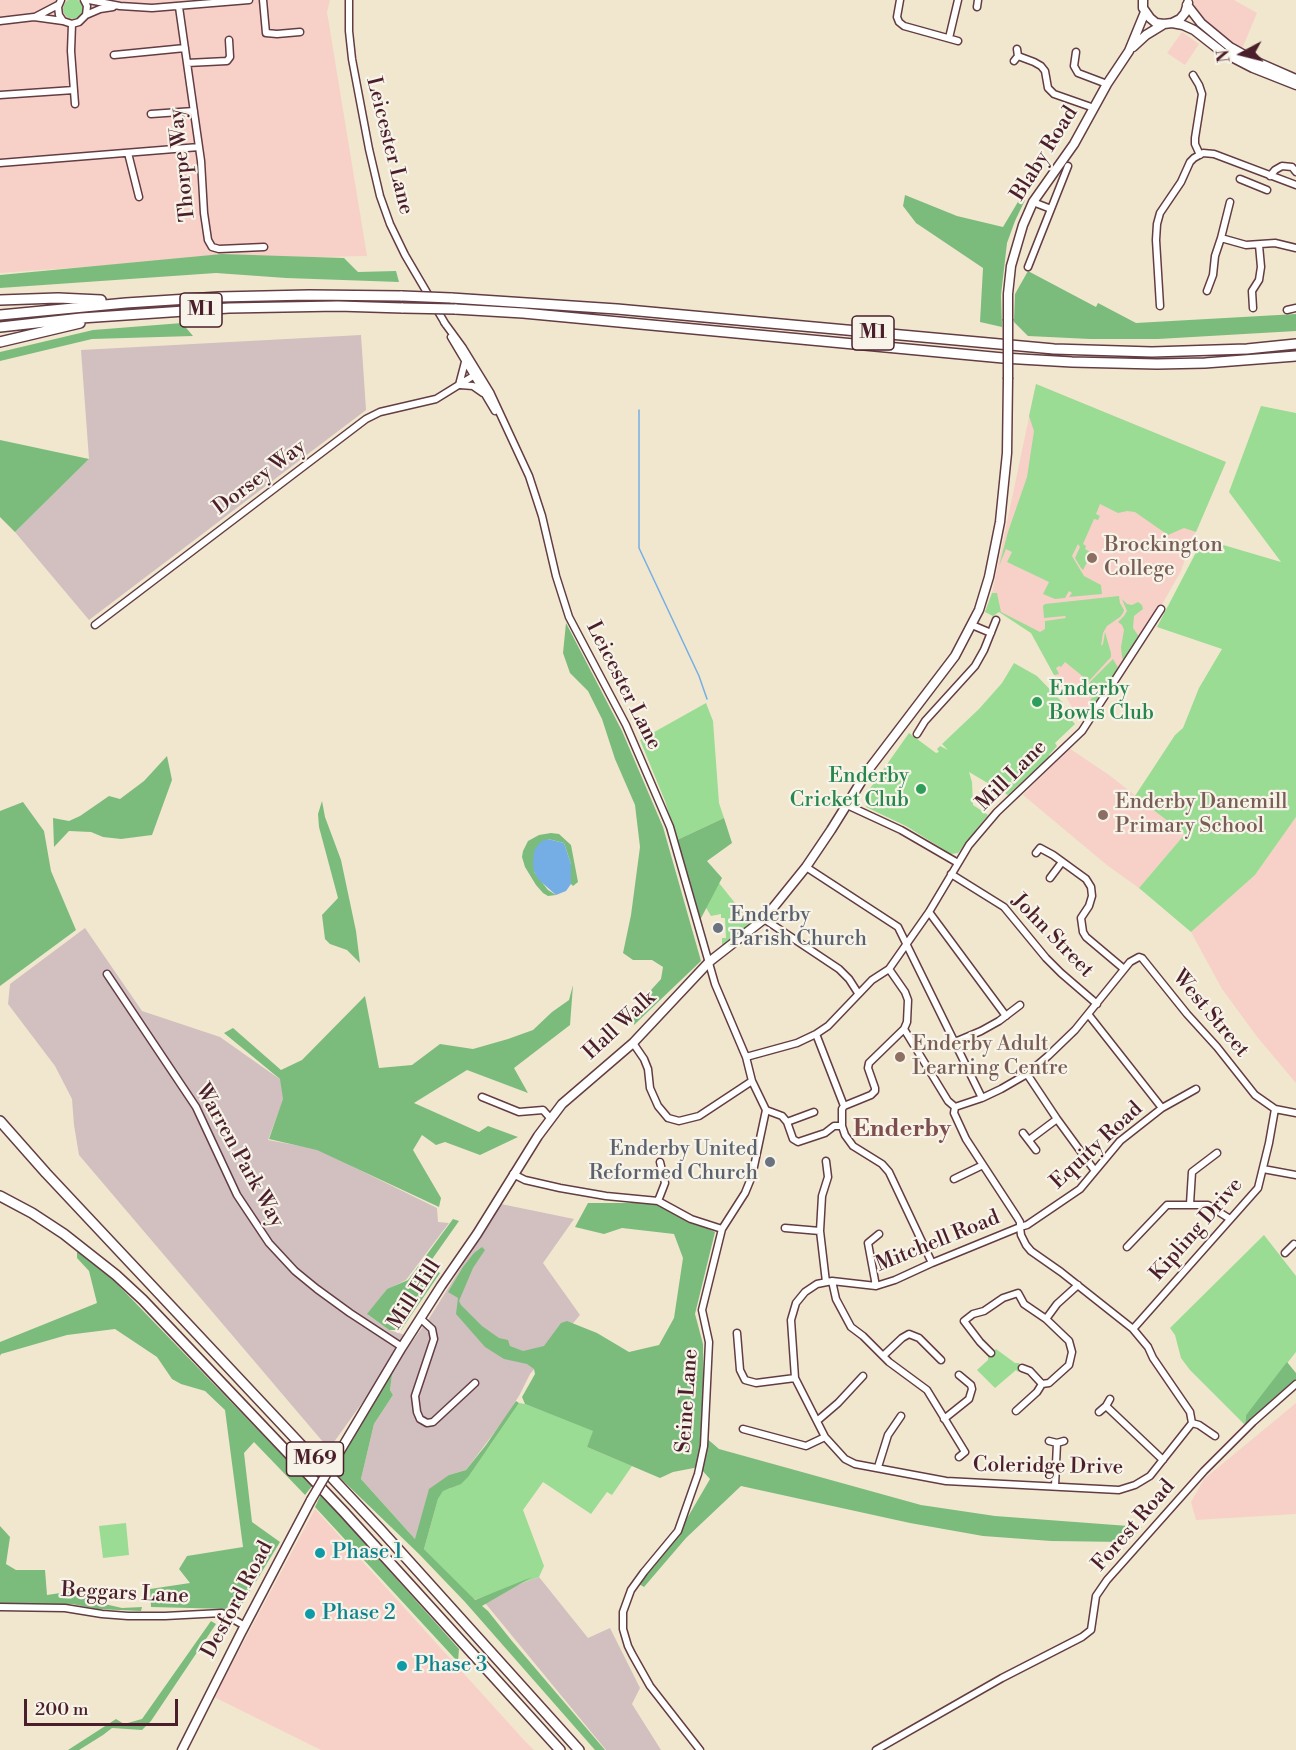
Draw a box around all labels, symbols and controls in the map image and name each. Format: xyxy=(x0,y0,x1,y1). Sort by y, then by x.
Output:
north arrow xyxy=(1212,24,1272,84)
text: N xyxy=(1213,49,1235,64)
street label: Leicester Lane xyxy=(360,75,418,217)
street label: Blaby Road xyxy=(1006,102,1084,206)
street label: Thorpe Way xyxy=(165,107,201,223)
road number: M1 xyxy=(180,293,222,327)
road number: M1 xyxy=(852,316,894,350)
street label: Dorsey Way xyxy=(209,435,311,521)
place label: Brockington College xyxy=(1104,533,1223,583)
marker: Brockington College xyxy=(1085,551,1099,565)
street label: Leicester Lane xyxy=(580,617,666,755)
place label: Enderby Bowls Club xyxy=(1049,677,1154,727)
marker: Enderby Bowls Club xyxy=(1030,695,1044,709)
street label: Mill Lane xyxy=(971,735,1053,817)
place label: Enderby Cricket Club xyxy=(790,764,909,814)
marker: Enderby Cricket Club xyxy=(914,782,928,796)
place label: Enderby Danemill Primary School xyxy=(1115,790,1288,840)
marker: Enderby Danemill Primary School xyxy=(1096,808,1110,822)
street label: John Street xyxy=(1006,889,1098,983)
place label: Enderby Parish Church xyxy=(730,903,867,953)
marker: Enderby Parish Church xyxy=(711,921,725,935)
street label: West Street xyxy=(1166,965,1254,1063)
street label: Hall Walk xyxy=(579,986,661,1066)
place label: Enderby Adult Learning Centre xyxy=(912,1032,1068,1082)
marker: Enderby Adult Learning Centre xyxy=(893,1050,907,1064)
street label: Warren Park Way xyxy=(189,1080,289,1232)
street label: Equity Road xyxy=(1046,1097,1148,1195)
district label: Enderby xyxy=(853,1116,951,1144)
place label: Enderby United Reformed Church xyxy=(589,1137,758,1187)
marker: Enderby United Reformed Church xyxy=(763,1155,777,1169)
street label: Kipling Drive xyxy=(1145,1173,1249,1287)
street label: Mitchell Road xyxy=(872,1206,1004,1278)
street label: Mill Hill xyxy=(383,1255,447,1335)
street label: Seine Lane xyxy=(672,1348,704,1454)
road number: M69 xyxy=(286,1442,344,1476)
street label: Coleridge Drive xyxy=(973,1453,1123,1481)
street label: Forest Road xyxy=(1087,1475,1181,1577)
street label: Desford Road xyxy=(197,1537,279,1663)
place label: Phase 1 xyxy=(332,1540,403,1566)
marker: Phase 1 xyxy=(313,1546,327,1560)
street label: Beggars Lane xyxy=(60,1578,190,1610)
place label: Phase 2 xyxy=(322,1601,396,1627)
marker: Phase 2 xyxy=(303,1607,317,1621)
place label: Phase 3 xyxy=(414,1653,487,1679)
marker: Phase 3 xyxy=(395,1659,409,1673)
scale bar xyxy=(27,1687,182,1725)
text: 200 m xyxy=(35,1698,89,1721)

